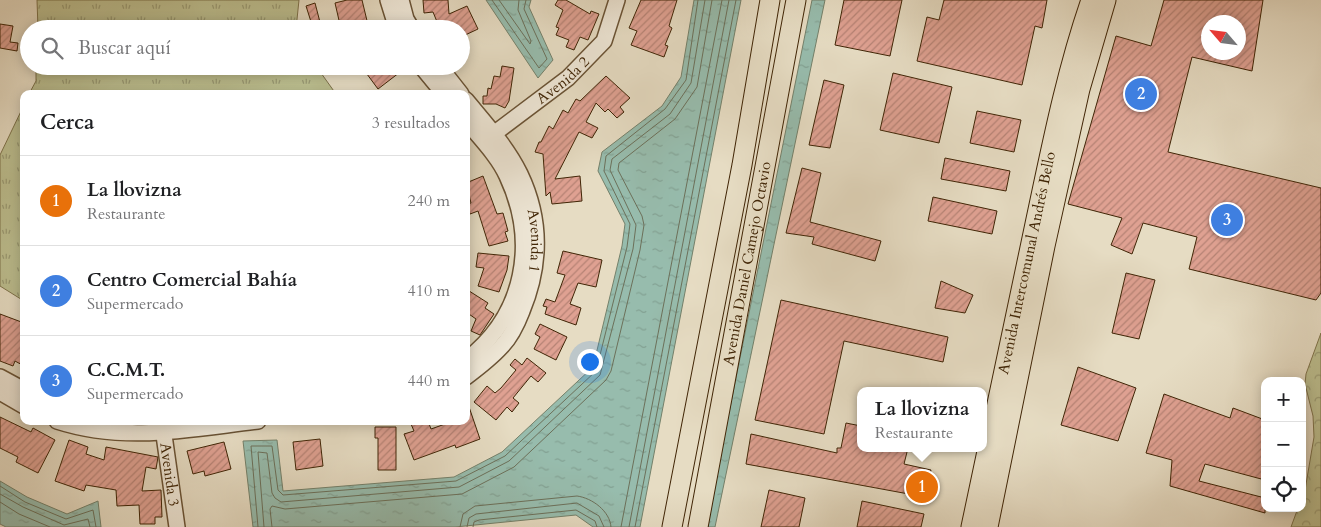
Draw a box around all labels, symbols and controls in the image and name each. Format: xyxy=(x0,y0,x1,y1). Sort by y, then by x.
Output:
north arrow xyxy=(1201,15,1246,60)
search box xyxy=(20,20,470,75)
icon: search xyxy=(38,34,66,62)
text: Buscar aquí xyxy=(78,35,171,61)
street label: Avenida 2 xyxy=(532,52,594,108)
pin: 2 xyxy=(1125,75,1157,113)
text: Cerca xyxy=(40,108,94,137)
text: 3 resultados xyxy=(372,112,450,134)
street label: Avenida Intercomunal Andrés Bello xyxy=(993,150,1060,376)
street label: Avenida Daniel Camejo Octavio xyxy=(718,160,776,367)
text: La llovizna xyxy=(87,177,182,203)
text: 1 xyxy=(52,190,60,212)
text: 240 m xyxy=(408,190,450,212)
pin: 3 xyxy=(1211,201,1243,239)
text: Restaurante xyxy=(87,203,166,225)
street label: Avenida 1 xyxy=(523,207,546,274)
text: Centro Comercial Bahía xyxy=(87,267,297,293)
text: 2 xyxy=(52,280,60,302)
text: 410 m xyxy=(408,280,450,302)
text: Supermercado xyxy=(87,293,183,315)
your location xyxy=(577,349,603,375)
text: C.C.M.T. xyxy=(87,357,165,383)
text: 3 xyxy=(52,370,60,392)
text: 440 m xyxy=(408,370,450,392)
map controls xyxy=(1261,377,1306,512)
button: + xyxy=(1261,377,1306,422)
text: Supermercado xyxy=(87,383,183,405)
popup xyxy=(857,387,987,452)
text: La llovizna xyxy=(875,396,969,422)
text: Restaurante xyxy=(875,422,953,444)
button: − xyxy=(1261,422,1306,467)
street label: Avenida 3 xyxy=(155,441,184,508)
button: locate xyxy=(1261,467,1306,512)
pin: 1 xyxy=(906,468,938,506)

